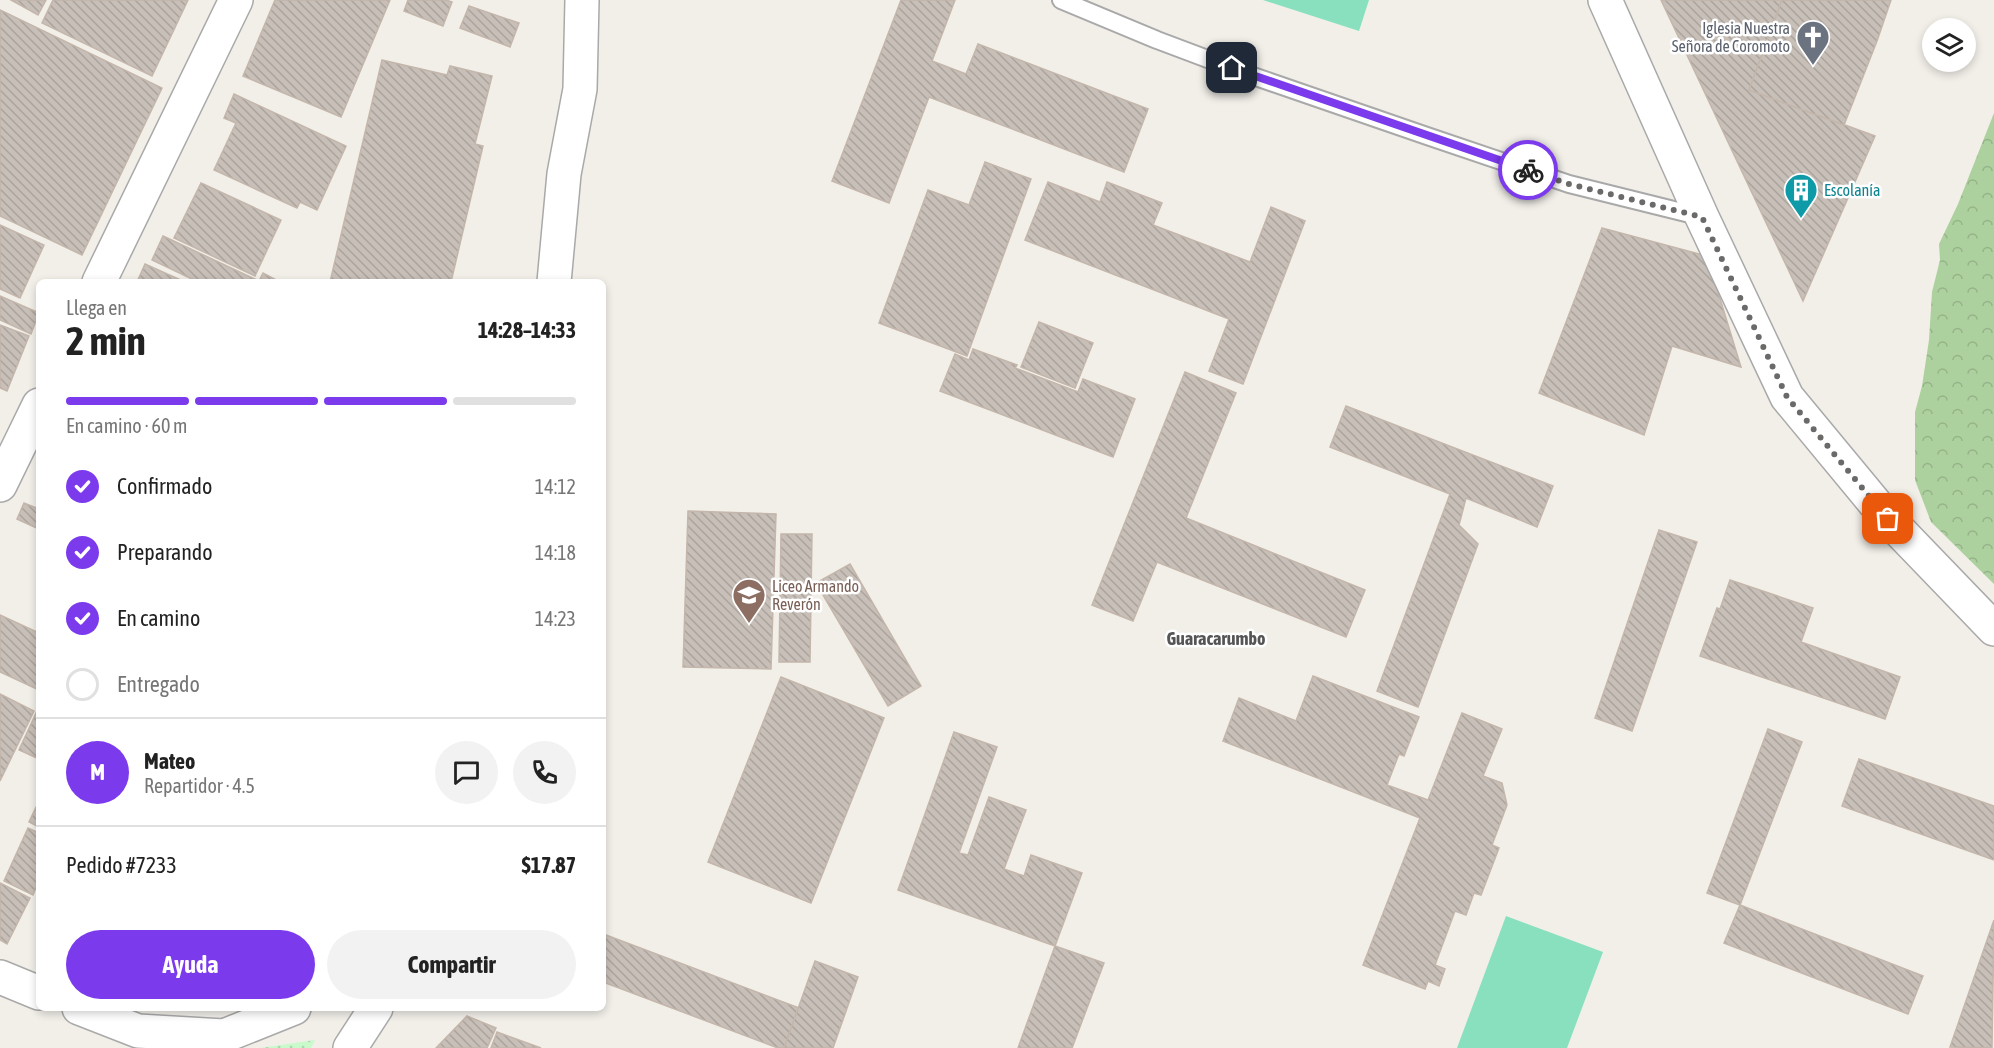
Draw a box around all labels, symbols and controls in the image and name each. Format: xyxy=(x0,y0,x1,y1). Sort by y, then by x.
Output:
map controls xyxy=(1922,18,1976,72)
button: layers xyxy=(1922,18,1976,72)
place label: Iglesia Nuestra Señora de Coromoto xyxy=(1672,19,1790,55)
church icon: Iglesia Nuestra Señora de Coromoto xyxy=(1795,19,1831,66)
pin xyxy=(1206,42,1257,93)
icon: home xyxy=(1215,51,1248,84)
courier xyxy=(1498,140,1558,200)
icon: bike xyxy=(1512,154,1545,187)
building icon: Escolanía xyxy=(1783,172,1819,219)
place label: Escolanía xyxy=(1824,181,1880,199)
text: Llega en xyxy=(66,296,127,319)
text: 14:28–14:33 xyxy=(478,317,576,343)
text: 2 min xyxy=(66,319,146,363)
text: En camino · 60 m xyxy=(66,414,187,437)
icon: check xyxy=(66,470,99,503)
text: Confirmado xyxy=(117,473,212,499)
text: 14:12 xyxy=(535,475,576,498)
pin xyxy=(1862,493,1913,544)
icon: bag xyxy=(1871,502,1904,535)
icon: check xyxy=(66,536,99,569)
text: Preparando xyxy=(117,539,213,565)
text: 14:18 xyxy=(535,541,576,564)
school or university icon: Liceo Armando Reverón xyxy=(731,577,767,624)
place label: Liceo Armando Reverón xyxy=(772,577,859,613)
icon: check xyxy=(66,602,99,635)
text: En camino xyxy=(117,605,200,631)
text: 14:23 xyxy=(535,607,576,630)
district label: Guaracarumbo xyxy=(1167,628,1265,649)
text: Entregado xyxy=(117,671,200,697)
button: chat xyxy=(435,741,498,804)
button: phone xyxy=(513,741,576,804)
text: Mateo xyxy=(144,748,195,774)
text: M xyxy=(90,759,105,785)
text: Repartidor · 4.5 xyxy=(144,774,255,797)
text: Pedido #7233 xyxy=(66,852,177,878)
text: $17.87 xyxy=(521,852,576,878)
button: Ayuda xyxy=(66,930,315,999)
button: Compartir xyxy=(327,930,576,999)

